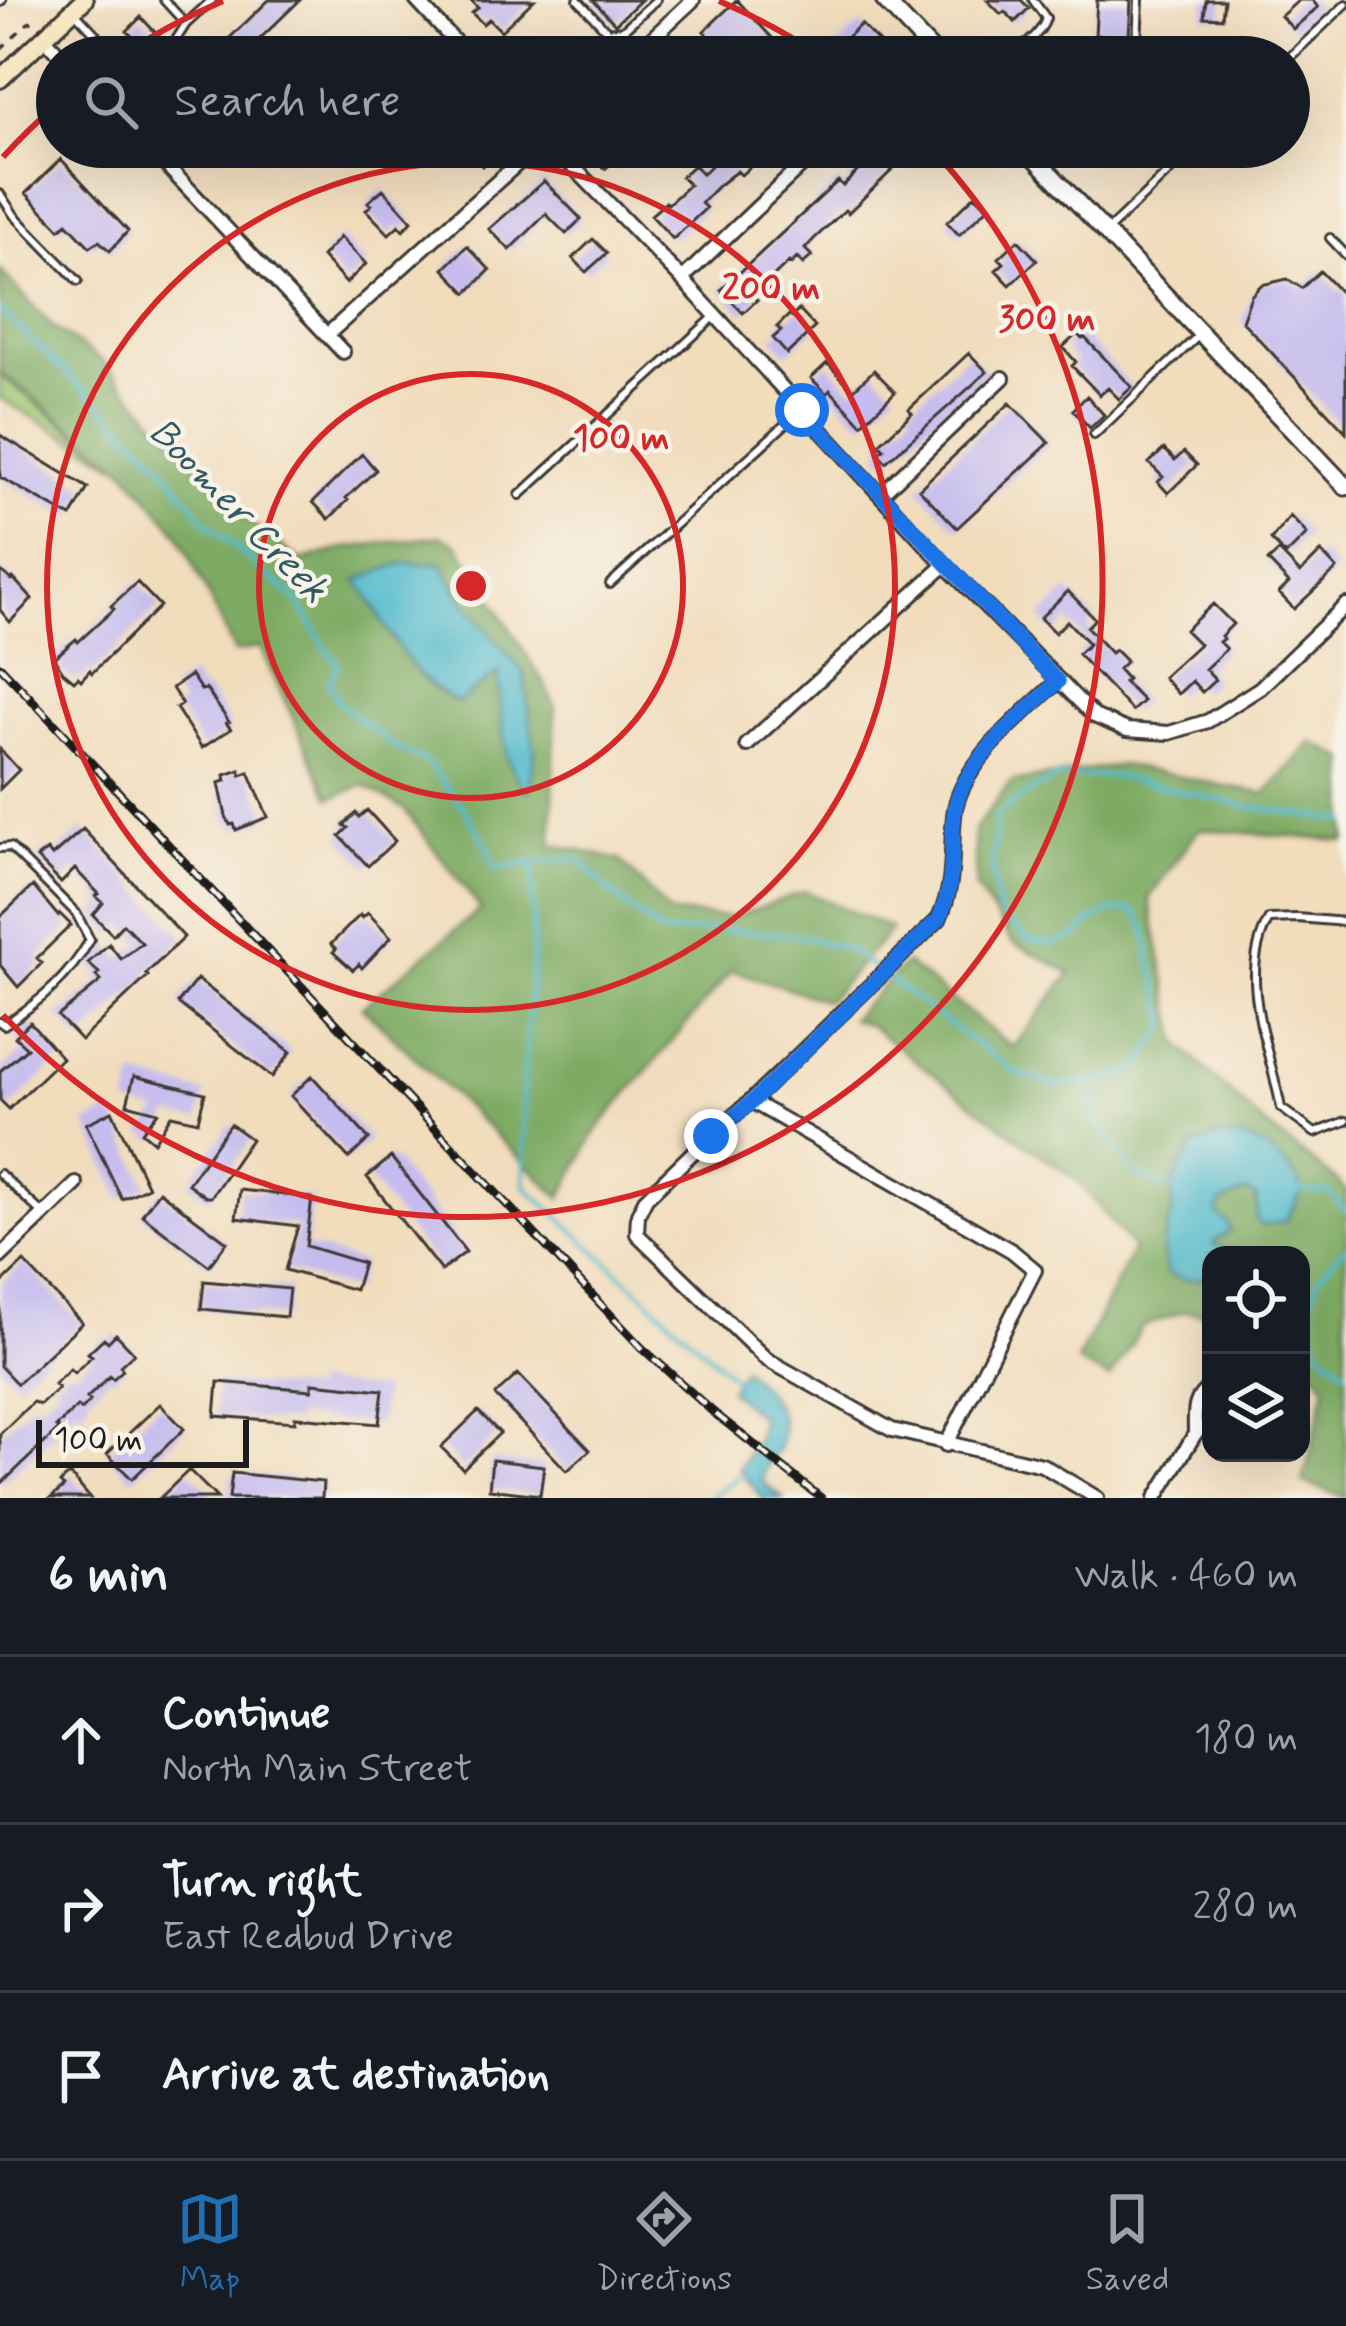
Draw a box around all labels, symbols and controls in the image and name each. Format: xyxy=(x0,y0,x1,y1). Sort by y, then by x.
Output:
search box xyxy=(36,36,1310,168)
icon: search xyxy=(78,69,144,135)
text: Search here xyxy=(174,73,401,132)
text: 200 m xyxy=(722,266,820,313)
text: 300 m xyxy=(999,297,1095,344)
route start xyxy=(775,383,829,437)
water label: Boomer Creek xyxy=(136,408,339,615)
text: 100 m xyxy=(573,416,669,463)
centre of rings xyxy=(450,565,492,607)
route end xyxy=(684,1109,738,1163)
map controls xyxy=(1202,1246,1310,1462)
button: locate xyxy=(1202,1246,1310,1354)
button: layers xyxy=(1202,1354,1310,1462)
scale bar xyxy=(36,1414,249,1467)
text: 100 m xyxy=(54,1419,143,1463)
text: 6 min xyxy=(48,1543,169,1609)
text: Walk · 460 m xyxy=(1074,1551,1298,1602)
text: Continue xyxy=(162,1685,330,1744)
icon: ahead xyxy=(48,1707,114,1773)
text: 180 m xyxy=(1194,1714,1298,1765)
text: North Main Street xyxy=(162,1744,472,1795)
text: Turn right xyxy=(162,1853,362,1912)
icon: right xyxy=(48,1875,114,1941)
text: 280 m xyxy=(1193,1882,1298,1933)
text: East Redbud Drive xyxy=(162,1912,454,1963)
icon: arrive xyxy=(48,2043,114,2109)
text: Arrive at destination xyxy=(162,2046,550,2105)
tab: Map xyxy=(177,2186,243,2302)
tab: Directions xyxy=(596,2186,732,2302)
tab: Saved xyxy=(1086,2186,1169,2302)

